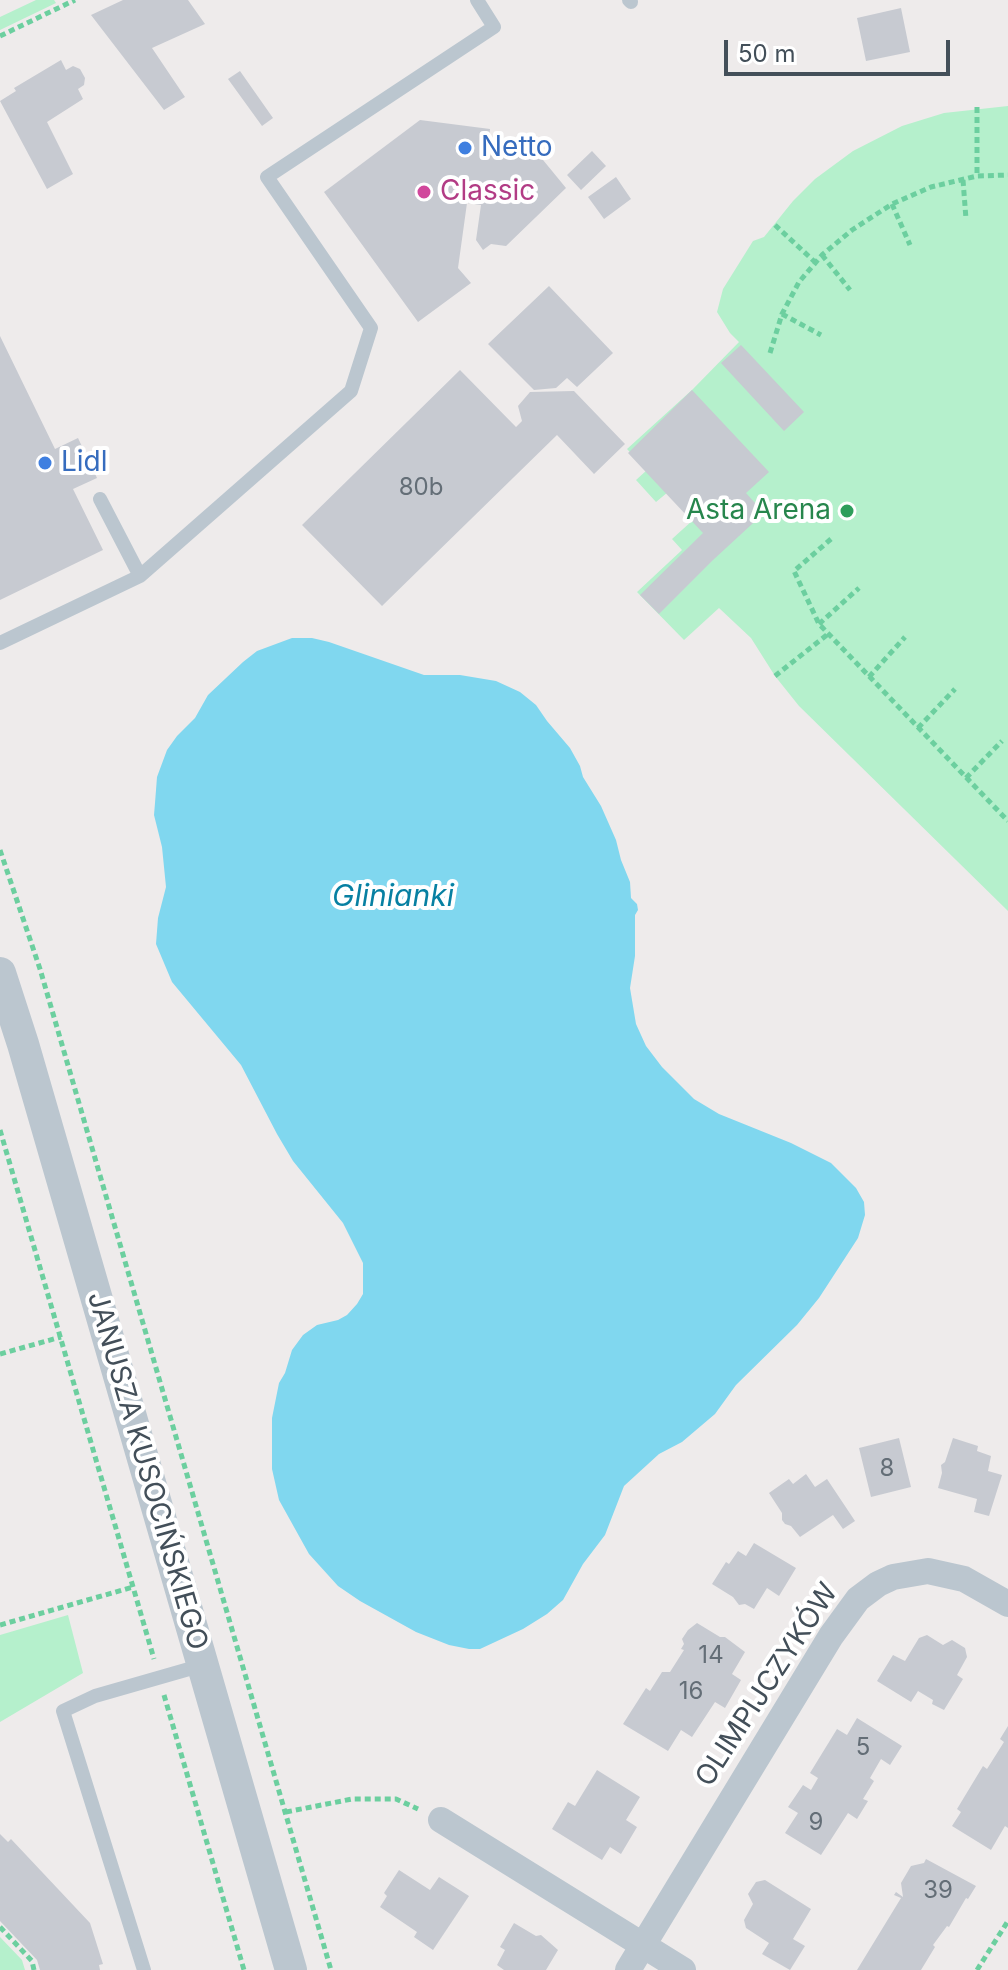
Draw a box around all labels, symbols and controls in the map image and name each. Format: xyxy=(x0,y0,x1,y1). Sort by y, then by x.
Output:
scale bar xyxy=(728,24,954,74)
text: 50 m xyxy=(738,39,796,68)
place label: Netto xyxy=(481,131,553,165)
marker: Netto xyxy=(456,139,474,157)
place label: Classic xyxy=(440,175,535,209)
marker: Classic xyxy=(415,183,433,201)
place label: Lidl xyxy=(61,446,108,480)
marker: Lidl xyxy=(36,454,54,472)
house number: 80b xyxy=(399,474,443,502)
place label: Asta Arena xyxy=(686,494,831,528)
marker: Asta Arena xyxy=(838,502,856,520)
water label: Glinianki xyxy=(332,879,454,915)
street label: JANUSZA KUSOCIŃSKIEGO xyxy=(80,1288,214,1654)
house number: 8 xyxy=(880,1455,894,1483)
street label: OLIMPIJCZYKÓW xyxy=(689,1577,845,1793)
house number: 14 xyxy=(698,1642,724,1670)
house number: 16 xyxy=(679,1678,703,1706)
house number: 5 xyxy=(856,1734,870,1762)
house number: 9 xyxy=(809,1809,823,1837)
house number: 39 xyxy=(923,1877,953,1905)

